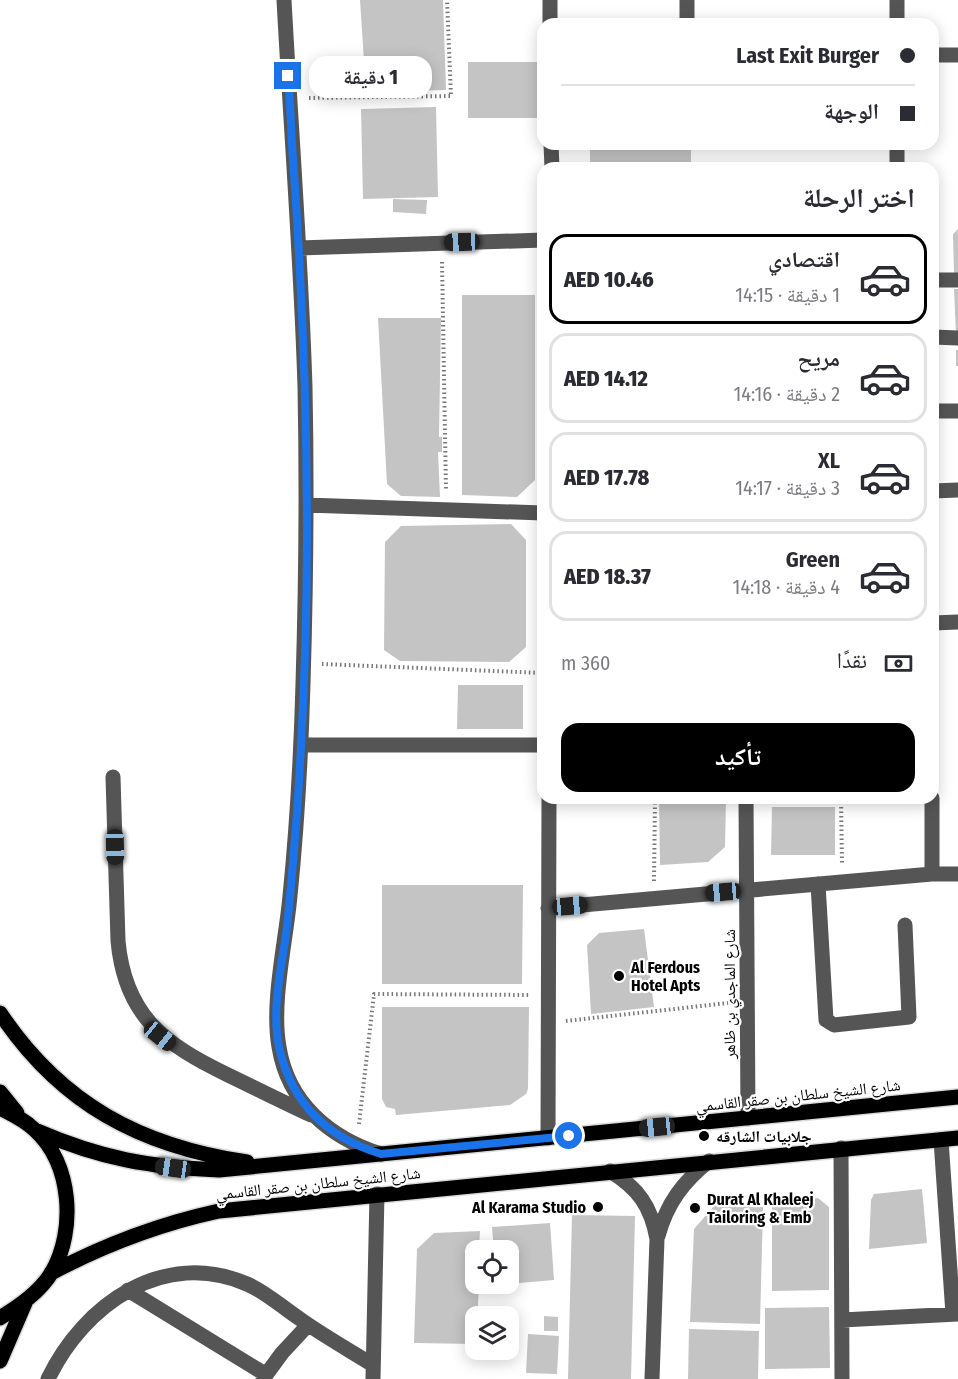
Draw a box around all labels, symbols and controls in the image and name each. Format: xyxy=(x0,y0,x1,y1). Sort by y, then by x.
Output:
text: Last Exit Burger xyxy=(736,42,879,69)
callout: 1 دقيقة xyxy=(309,55,432,97)
route end xyxy=(274,62,301,89)
text: 1 دقيقة xyxy=(343,65,398,89)
text: الوجهة xyxy=(824,98,879,125)
text: اختر الرحلة xyxy=(803,182,915,214)
car xyxy=(444,232,480,252)
text: اقتصادي xyxy=(768,246,840,273)
icon: car xyxy=(858,252,912,306)
text: AED 10.46 xyxy=(564,266,654,293)
text: 1 دقيقة · 14:15 xyxy=(735,283,840,307)
text: مريح xyxy=(797,345,840,372)
icon: car xyxy=(858,351,912,405)
text: AED 14.12 xyxy=(564,365,648,392)
text: 2 دقيقة · 14:16 xyxy=(734,382,840,406)
text: XL xyxy=(818,447,840,474)
icon: car xyxy=(858,450,912,504)
text: AED 17.78 xyxy=(564,464,649,491)
text: 3 دقيقة · 14:17 xyxy=(735,476,840,500)
text: Green xyxy=(786,546,840,573)
icon: car xyxy=(858,549,912,603)
text: AED 18.37 xyxy=(564,563,651,590)
text: 4 دقيقة · 14:18 xyxy=(733,575,840,599)
text: نقدًا xyxy=(837,647,867,674)
icon: cash xyxy=(882,647,915,680)
text: 360 m xyxy=(561,651,610,675)
button: تأكيد xyxy=(561,723,915,792)
car xyxy=(106,829,124,865)
car xyxy=(704,881,742,903)
car xyxy=(551,895,589,917)
street label: شارع الماجدي بن ظاهر xyxy=(720,929,742,1060)
place label: Al Ferdous Hotel Apts xyxy=(630,958,700,995)
marker: Al Ferdous Hotel Apts xyxy=(612,969,626,983)
car xyxy=(140,1018,180,1054)
street label: شارع الشيخ سلطان بن صقر القاسمي xyxy=(695,1075,902,1119)
car xyxy=(638,1116,676,1138)
route start xyxy=(555,1122,582,1149)
place label: جلابيات الشارقه xyxy=(716,1127,812,1146)
marker: جلابيات الشارقه xyxy=(697,1129,711,1143)
car xyxy=(154,1157,192,1179)
street label: شارع الشيخ سلطان بن صقر القاسمي xyxy=(215,1163,422,1207)
place label: Durat Al Khaleej Tailoring & Emb xyxy=(707,1190,814,1227)
place label: Al Karama Studio xyxy=(471,1198,586,1217)
marker: Al Karama Studio xyxy=(591,1200,605,1214)
marker: Durat Al Khaleej Tailoring & Emb xyxy=(688,1201,702,1215)
map controls xyxy=(465,1240,519,1360)
button: locate xyxy=(465,1240,519,1294)
button: layers xyxy=(465,1306,519,1360)

